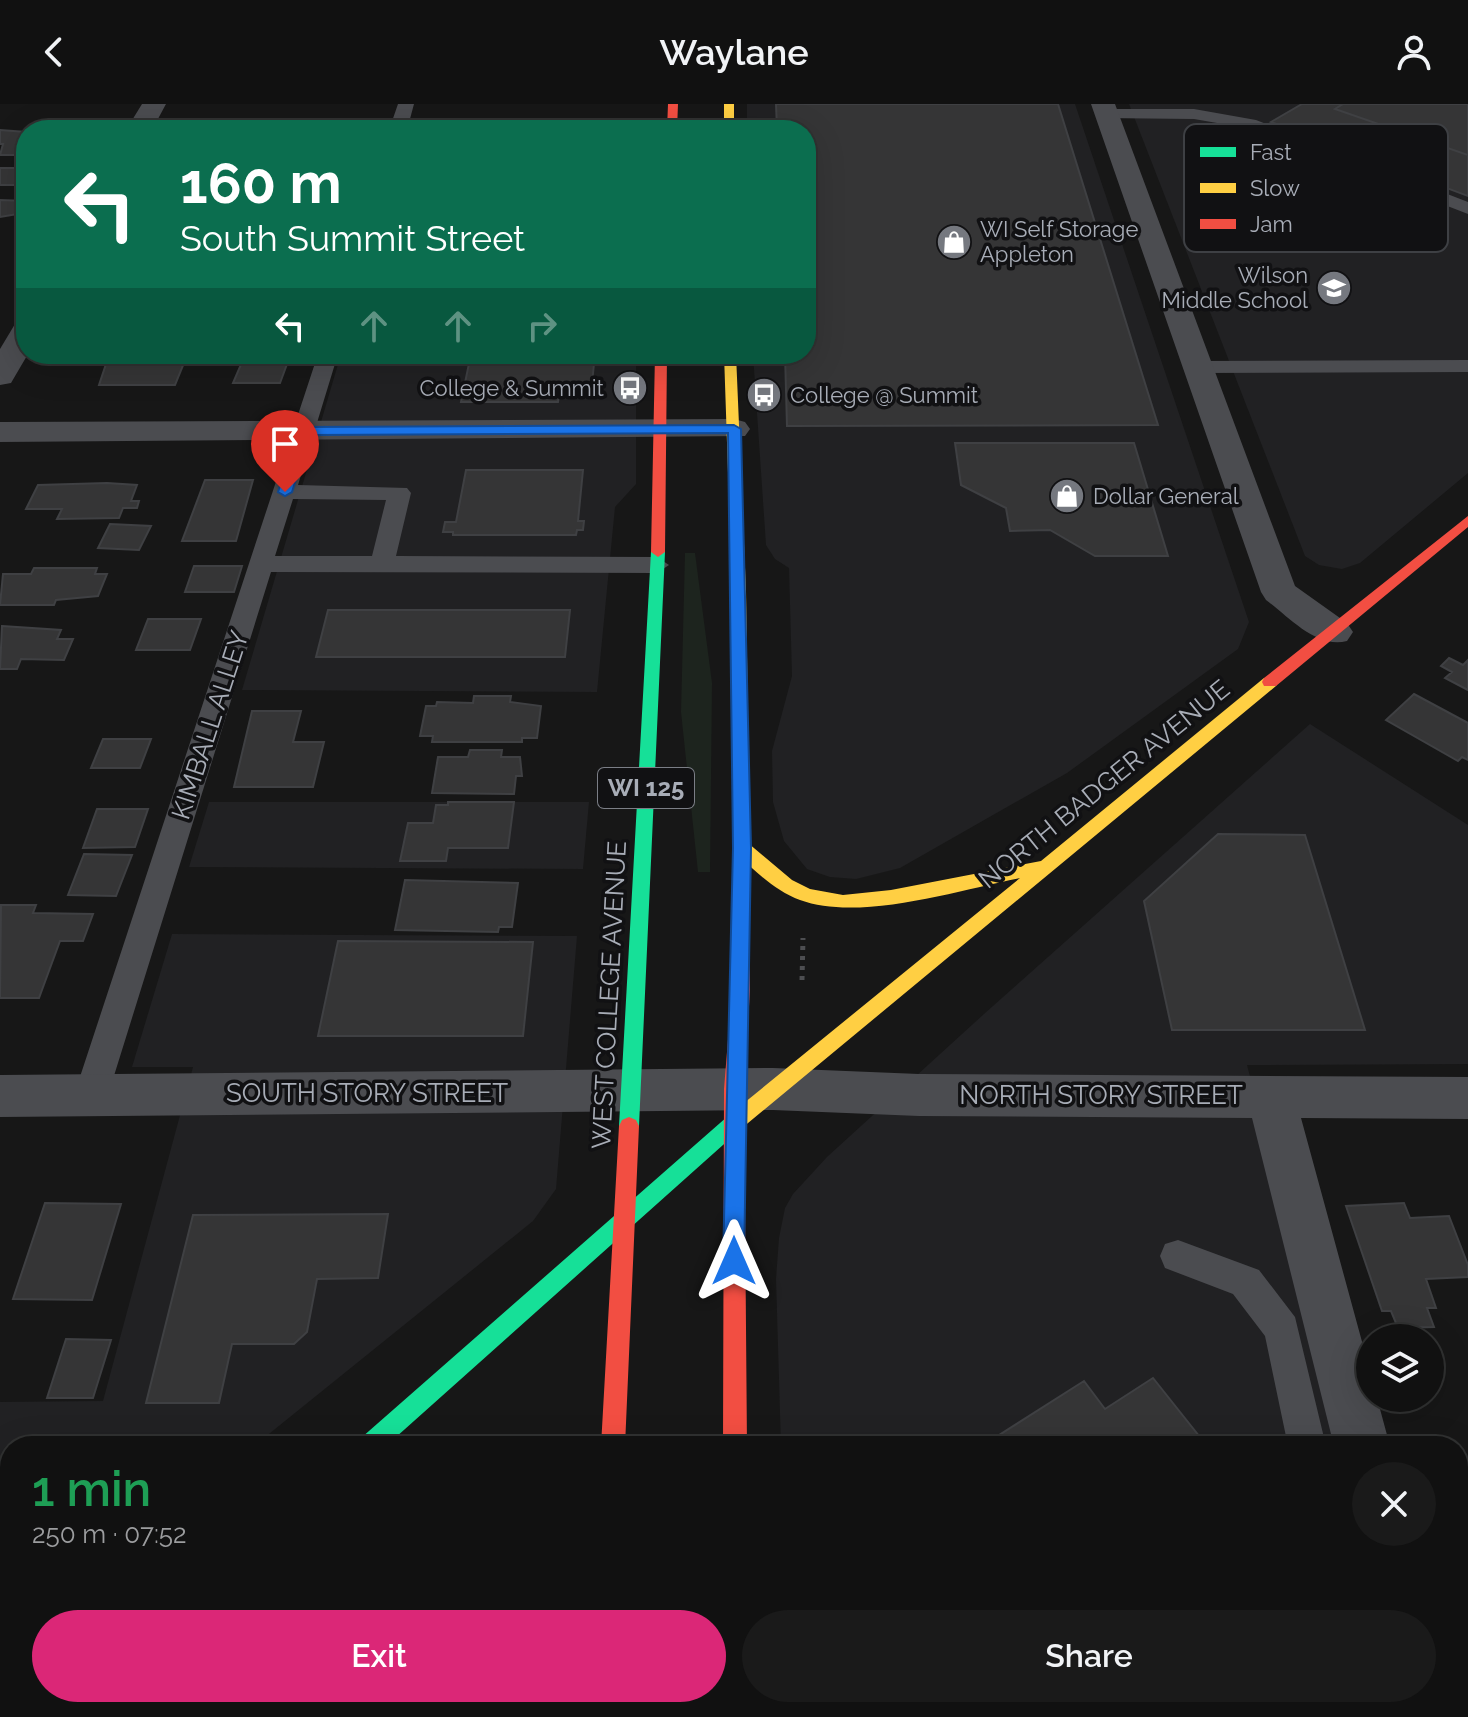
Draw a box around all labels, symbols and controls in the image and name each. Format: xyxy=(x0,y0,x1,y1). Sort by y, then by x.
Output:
icon: back xyxy=(32,30,76,74)
icon: person xyxy=(1392,30,1436,74)
text: Waylane xyxy=(659,31,809,73)
legend xyxy=(1184,124,1448,252)
text: Fast xyxy=(1250,139,1292,165)
text: 160 m xyxy=(180,150,342,216)
icon: left xyxy=(48,152,152,256)
text: Slow xyxy=(1250,175,1300,201)
text: Jam xyxy=(1250,211,1293,237)
place label: WI Self Storage Appleton xyxy=(980,216,1138,267)
text: South Summit Street xyxy=(180,217,525,259)
shop icon: WI Self Storage Appleton xyxy=(935,223,973,261)
place label: Wilson Middle School xyxy=(1162,262,1308,313)
school or university icon: Wilson Middle School xyxy=(1315,269,1353,307)
icon: left xyxy=(268,304,312,348)
icon: ahead xyxy=(352,304,396,348)
icon: ahead xyxy=(436,304,480,348)
icon: right xyxy=(520,304,564,348)
bus stop icon: College & Summit xyxy=(611,369,649,407)
place label: College & Summit xyxy=(420,375,605,401)
bus stop icon: College @ Summit xyxy=(745,376,783,414)
place label: College @ Summit xyxy=(790,382,979,408)
pin xyxy=(251,410,319,492)
icon: arrive xyxy=(263,422,307,466)
shop icon: Dollar General xyxy=(1048,477,1086,515)
place label: Dollar General xyxy=(1093,483,1239,509)
street label: KIMBALL ALLEY xyxy=(165,627,255,823)
street label: NORTH BADGER AVENUE xyxy=(973,674,1235,894)
road number: WI 125 xyxy=(598,768,694,808)
street label: WEST COLLEGE AVENUE xyxy=(586,840,632,1150)
street label: SOUTH STORY STREET xyxy=(226,1078,508,1108)
street label: NORTH STORY STREET xyxy=(959,1080,1243,1110)
position arrow xyxy=(692,1219,776,1303)
map controls xyxy=(1356,1324,1444,1412)
button: layers xyxy=(1356,1324,1444,1412)
text: 1 min xyxy=(32,1461,151,1517)
button: close xyxy=(1352,1462,1436,1546)
text: 250 m · 07:52 xyxy=(32,1519,187,1549)
button: Exit xyxy=(32,1610,726,1702)
button: Share xyxy=(742,1610,1436,1702)

